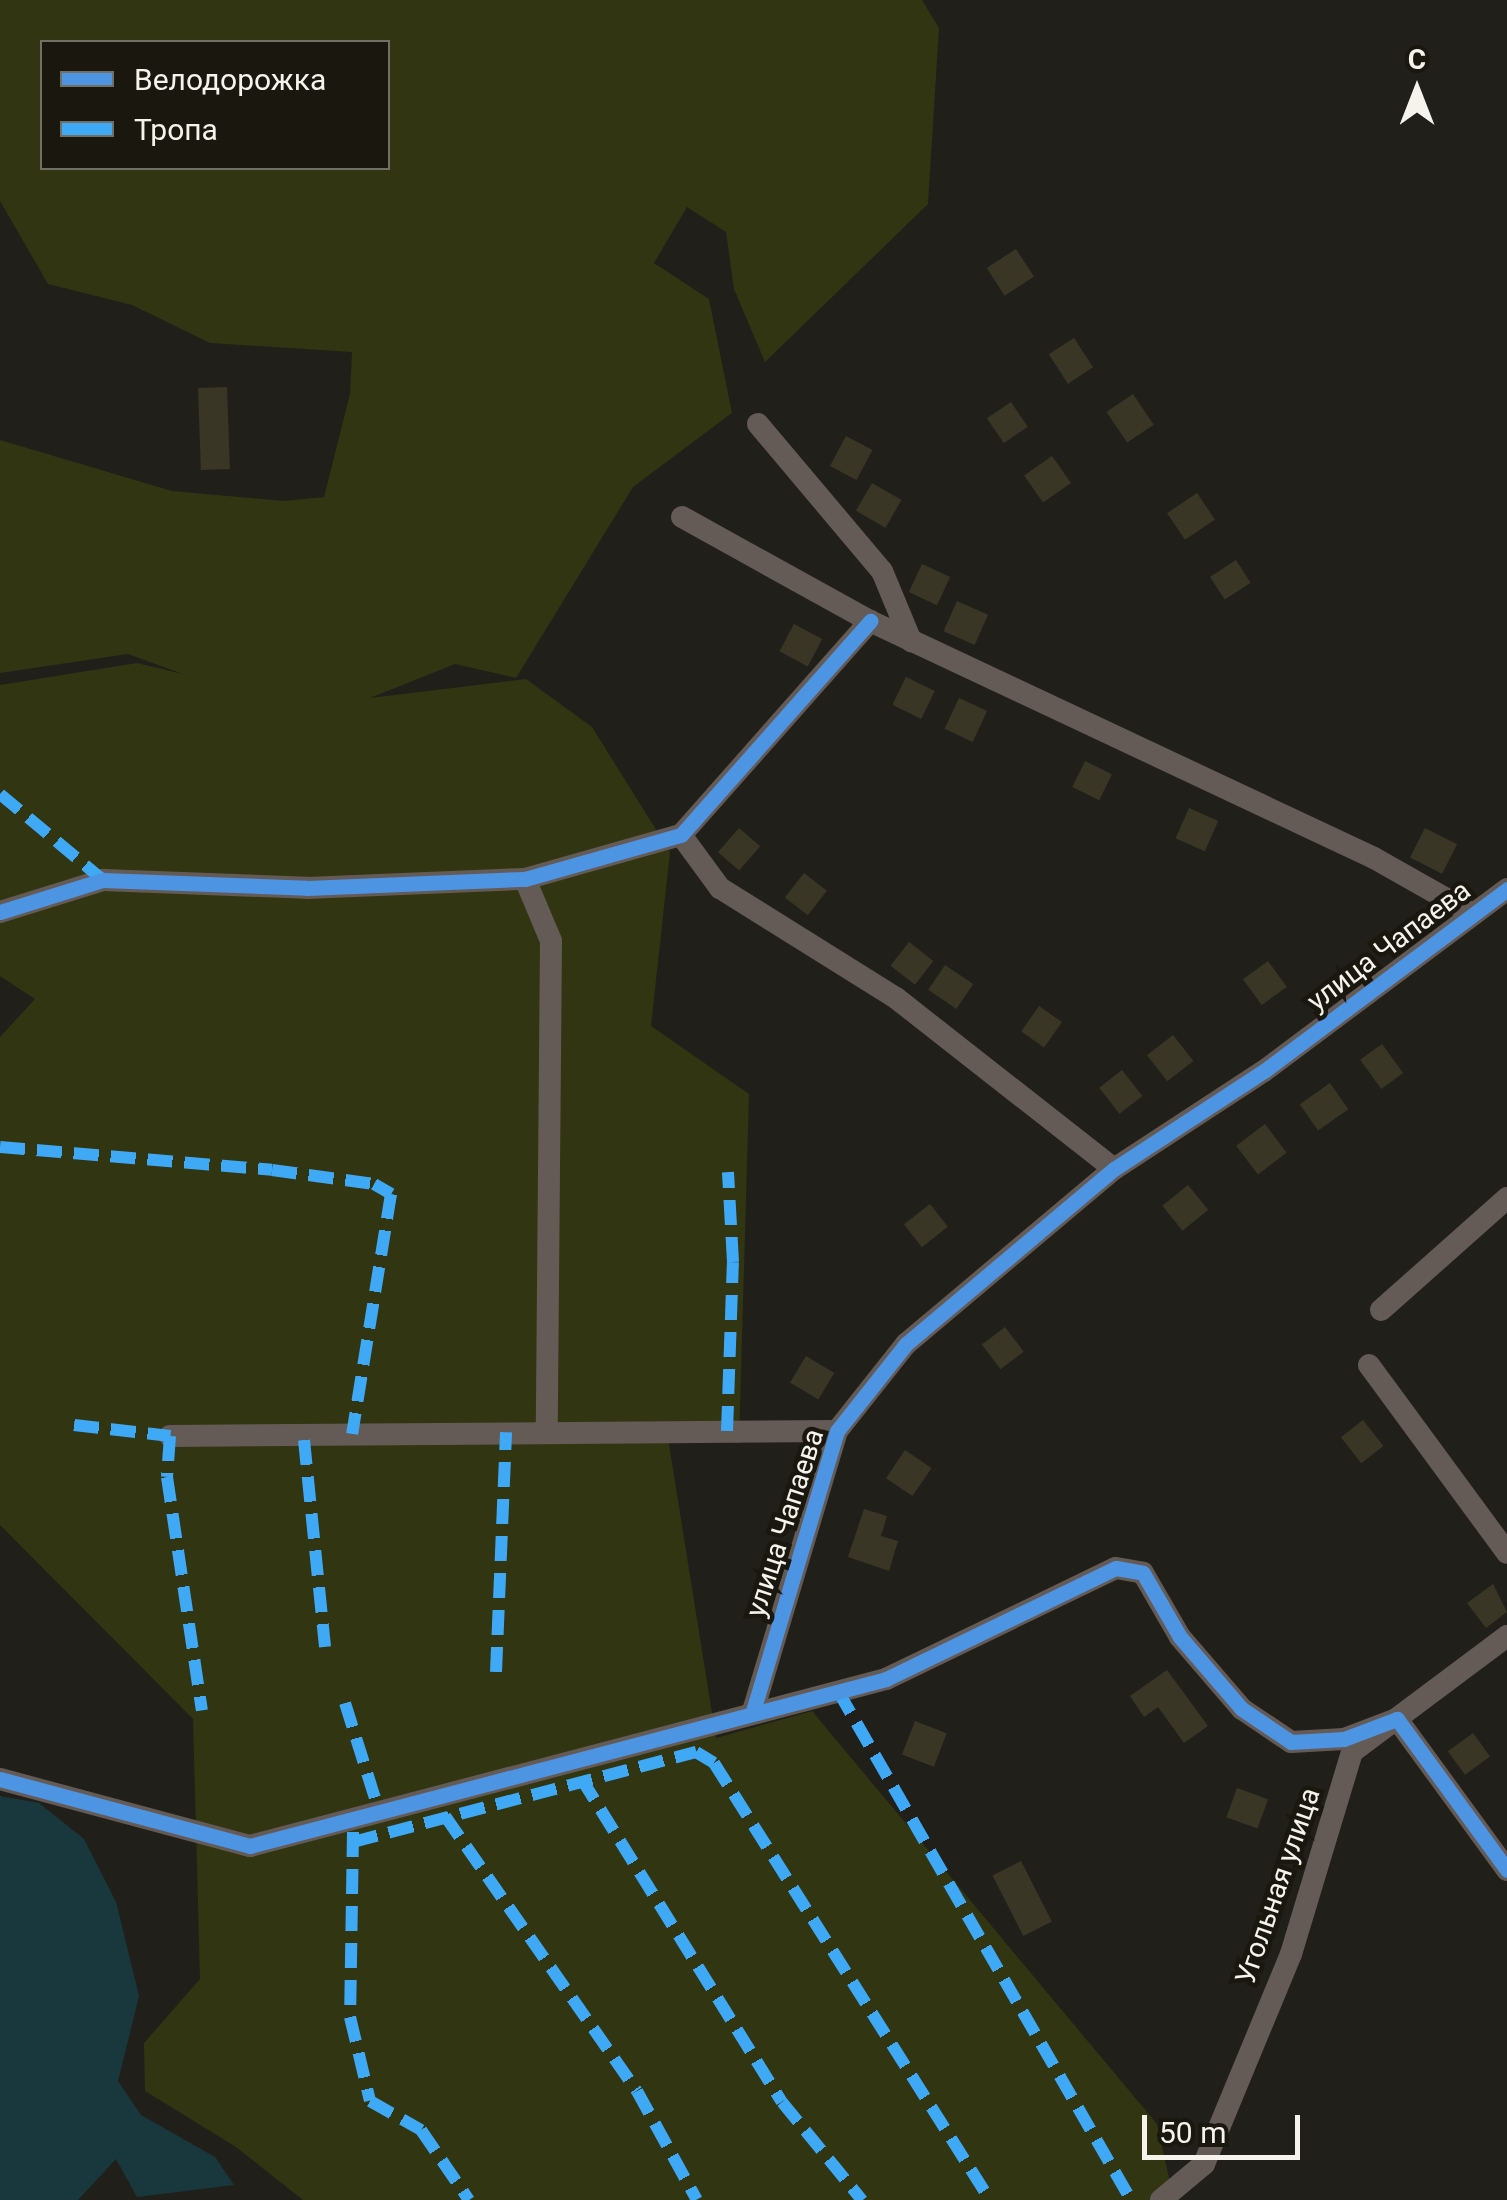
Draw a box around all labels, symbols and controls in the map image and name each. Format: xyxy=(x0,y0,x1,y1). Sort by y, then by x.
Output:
legend xyxy=(40,40,390,170)
north arrow xyxy=(1367,40,1467,140)
text: С xyxy=(1408,43,1426,76)
text: Велодорожка xyxy=(134,62,326,97)
text: Тропа xyxy=(134,112,218,147)
street label: улица Чапаева xyxy=(1301,874,1477,1018)
street label: улица Чапаева xyxy=(739,1425,831,1621)
street label: Угольная улица xyxy=(1229,1783,1327,1989)
scale bar xyxy=(1147,2095,1304,2157)
text: 50 m xyxy=(1159,2115,1226,2150)

